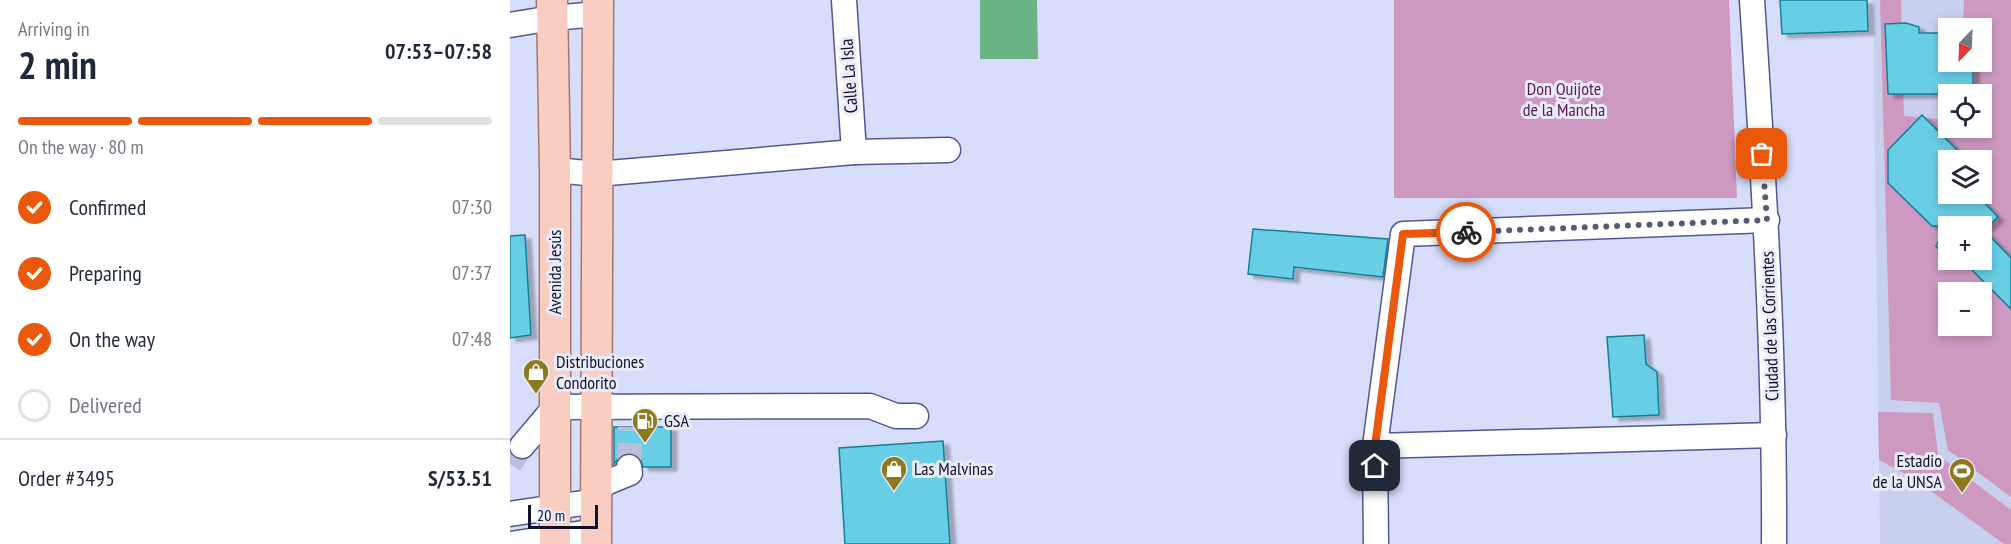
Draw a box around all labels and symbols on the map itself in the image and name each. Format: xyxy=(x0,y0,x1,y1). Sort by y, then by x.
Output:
north arrow xyxy=(1938,18,1992,72)
street label: Calle La Isla xyxy=(834,38,863,114)
park label: Don Quijote de la Mancha xyxy=(1523,77,1605,121)
pin xyxy=(1736,128,1787,179)
courier xyxy=(1436,202,1496,262)
street label: Avenida Jesús xyxy=(543,230,566,314)
street label: Ciudad de las Corrientes xyxy=(1755,251,1784,401)
place label: Distribuciones Condorito xyxy=(556,350,644,394)
shop icon: Distribuciones Condorito xyxy=(521,357,551,395)
fuel station icon: GSA xyxy=(630,406,660,444)
place label: GSA xyxy=(664,409,690,432)
pin xyxy=(1349,440,1400,491)
place label: Estadio de la UNSA xyxy=(1872,449,1942,493)
shop icon: Las Malvinas xyxy=(879,454,909,492)
sports icon: Estadio de la UNSA xyxy=(1947,456,1977,494)
place label: Las Malvinas xyxy=(914,457,993,480)
scale bar xyxy=(528,502,598,530)

